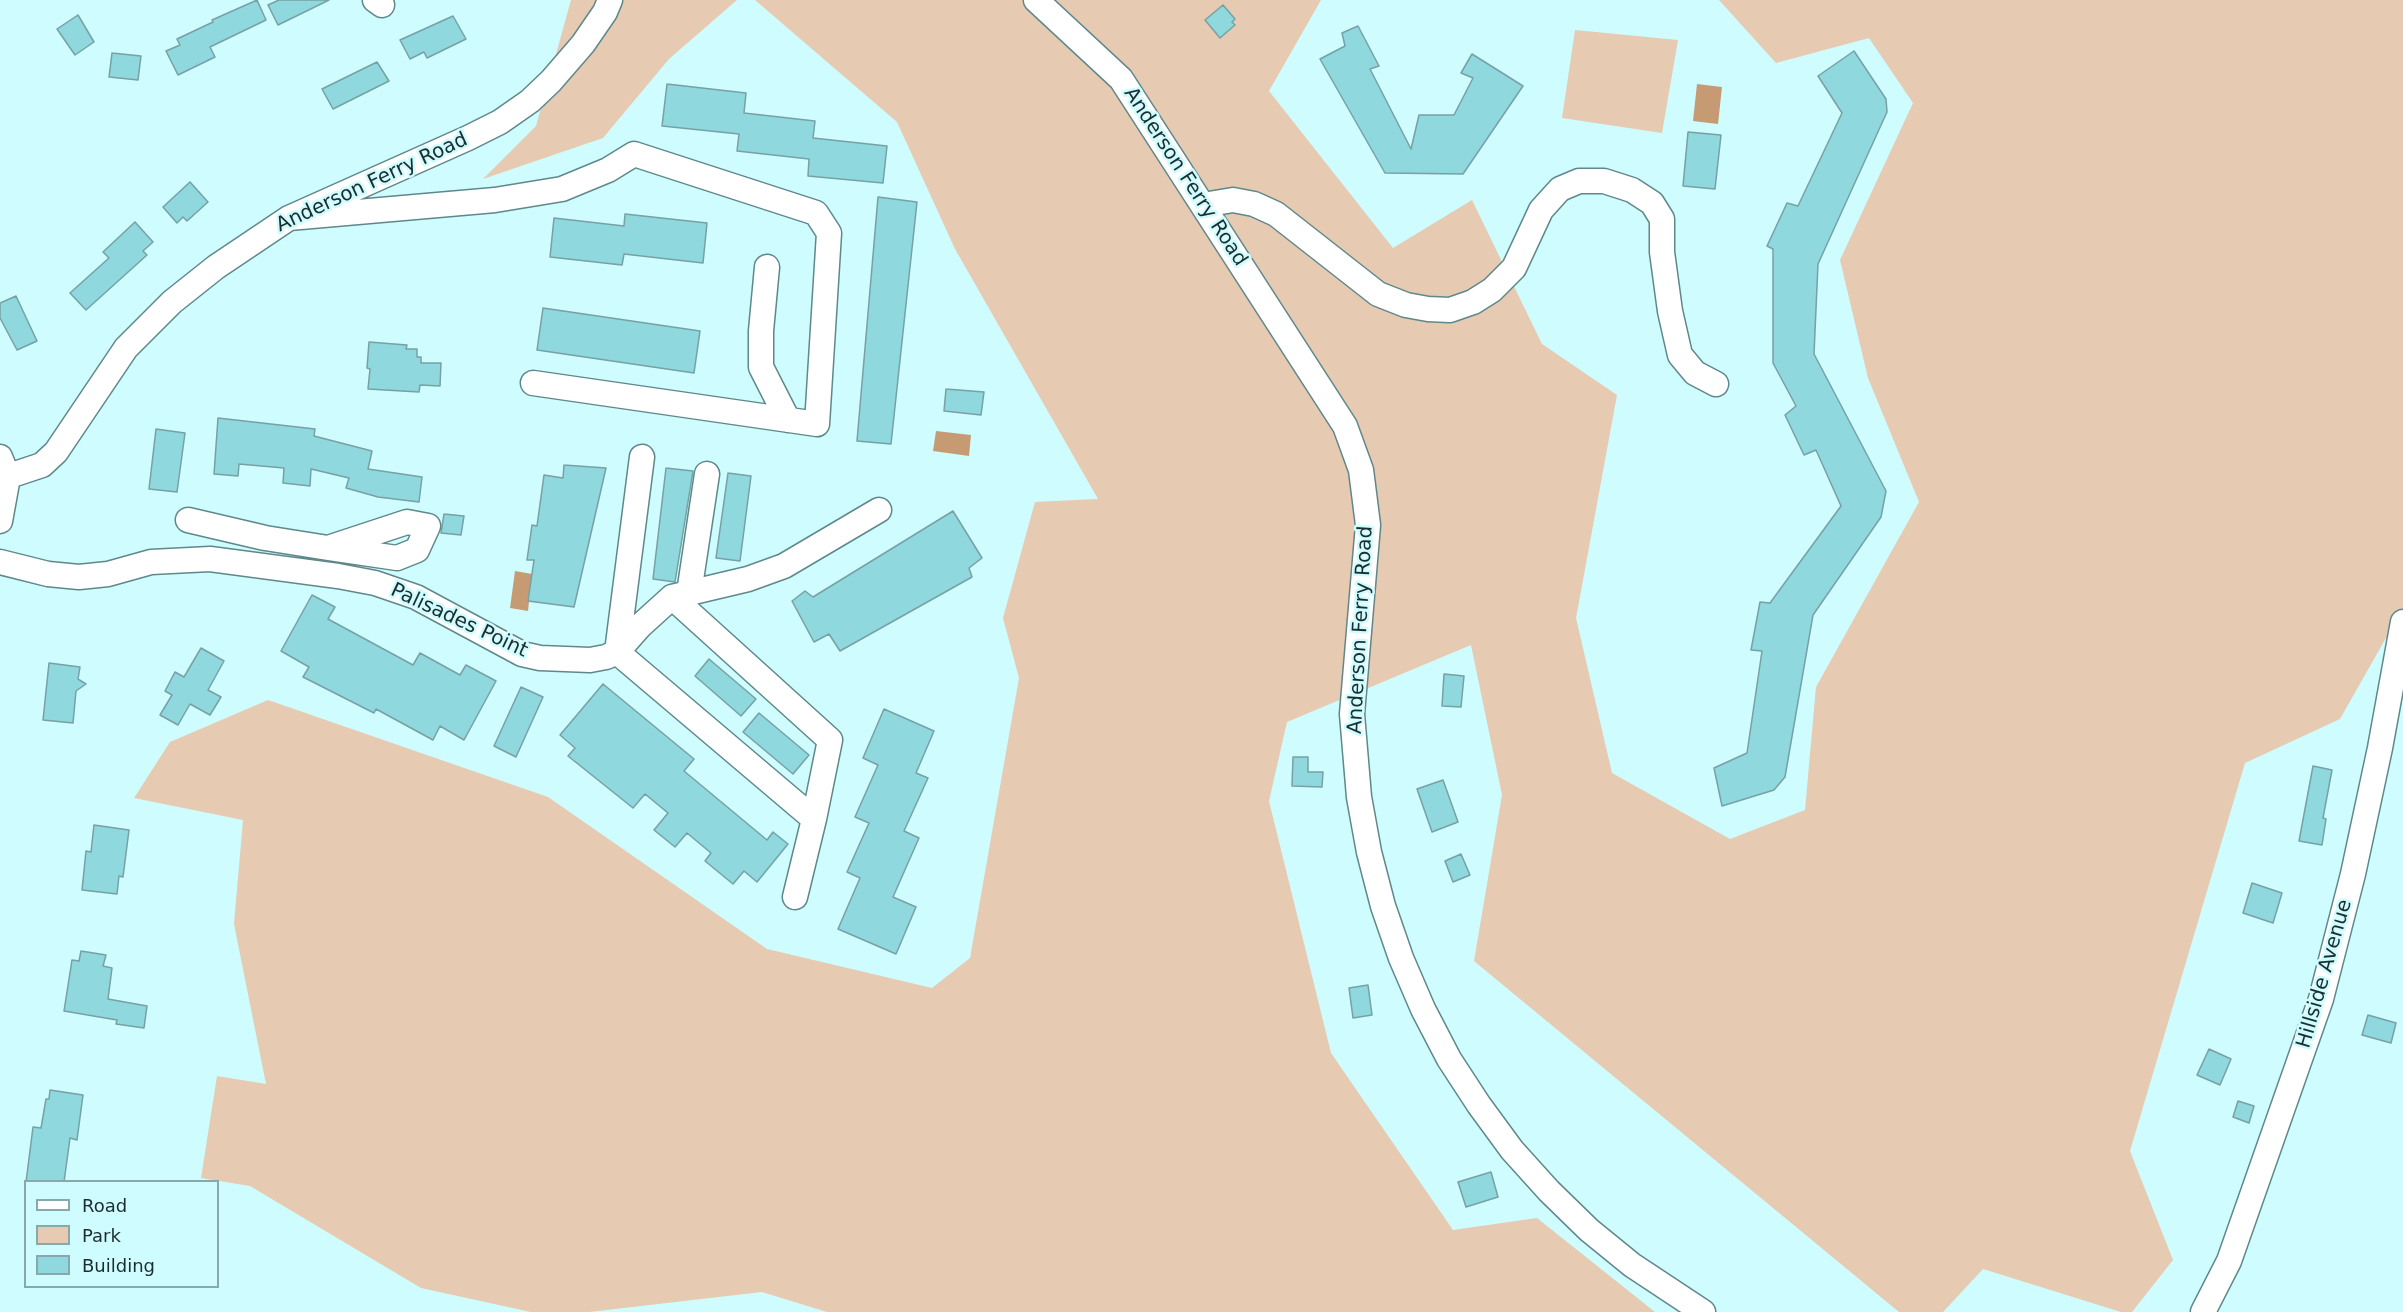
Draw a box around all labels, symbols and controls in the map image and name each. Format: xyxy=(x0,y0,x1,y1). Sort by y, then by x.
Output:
street label: Anderson Ferry Road xyxy=(1118,83,1252,271)
street label: Anderson Ferry Road xyxy=(272,128,472,238)
street label: Anderson Ferry Road xyxy=(1344,525,1378,735)
street label: Palisades Point xyxy=(387,579,531,663)
street label: Hillside Avenue xyxy=(2292,897,2358,1051)
legend xyxy=(24,1180,219,1288)
text: Road xyxy=(82,1195,127,1216)
text: Park xyxy=(82,1225,121,1246)
text: Building xyxy=(82,1255,155,1276)

